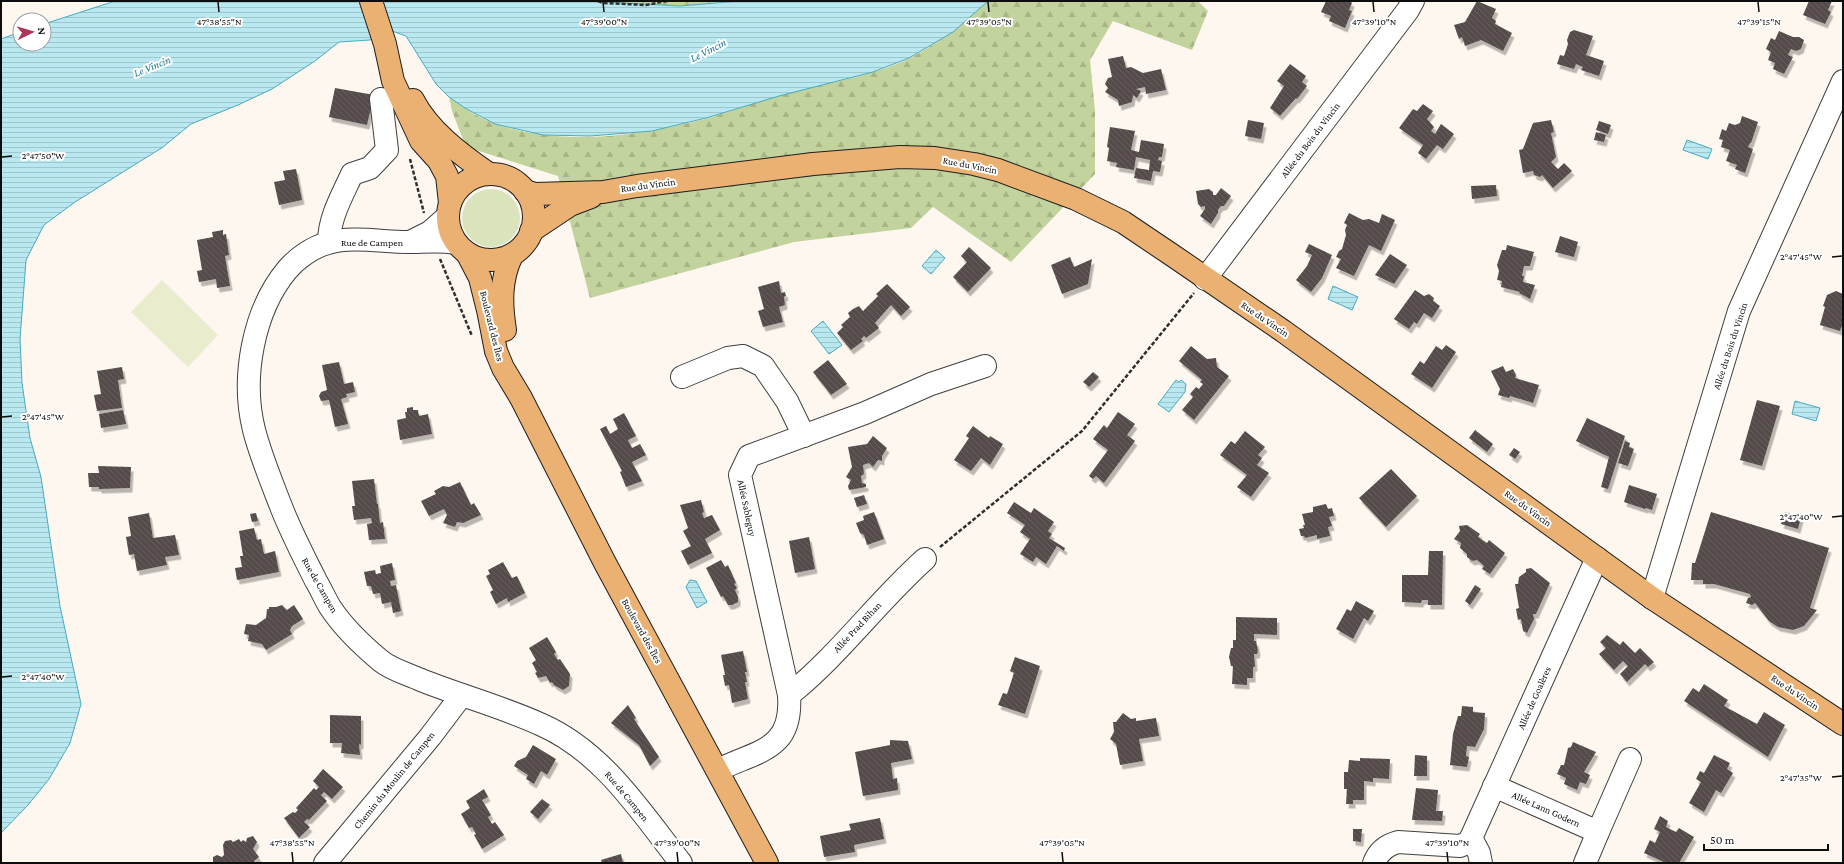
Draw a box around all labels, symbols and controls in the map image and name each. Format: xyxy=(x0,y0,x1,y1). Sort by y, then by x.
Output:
north arrow xyxy=(12,12,52,52)
text: 47°38'55"N xyxy=(197,16,242,27)
text: 47°39'00"N xyxy=(581,16,628,27)
text: 47°39'05"N xyxy=(966,16,1012,27)
text: 47°39'10"N xyxy=(1352,16,1397,27)
text: 47°39'15"N xyxy=(1737,16,1781,27)
text: N xyxy=(36,27,48,36)
water label: Le Vincin xyxy=(688,36,728,64)
water label: Le Vincin xyxy=(132,53,173,79)
street label: Allée du Bois du Vincin xyxy=(1278,100,1342,180)
text: 2°47'50"W xyxy=(22,150,65,161)
street label: Rue du Vincin xyxy=(942,154,999,176)
street label: Rue du Vincin xyxy=(620,176,677,194)
street label: Rue de Campen xyxy=(341,237,404,248)
text: 2°47'45"W xyxy=(1780,251,1823,262)
street label: Boulevard des Îles xyxy=(478,290,506,362)
street label: Rue du Vincin xyxy=(1239,299,1291,339)
street label: Allée du Bois du Vincin xyxy=(1711,300,1749,391)
text: 2°47'45"W xyxy=(22,411,65,422)
street label: Allée Sableguy xyxy=(736,479,758,538)
street label: Rue du Vincin xyxy=(1502,487,1554,529)
text: 2°47'40"W xyxy=(1780,511,1823,522)
street label: Rue de Campen xyxy=(300,555,341,615)
street label: Boulevard des Îles xyxy=(620,597,664,665)
street label: Allée Prad Bihan xyxy=(831,599,884,655)
street label: Allée de Goalères xyxy=(1515,665,1553,731)
text: 2°47'40"W xyxy=(22,671,65,682)
street label: Rue du Vincin xyxy=(1769,672,1821,712)
street label: Chemin du Moulin de Campen xyxy=(351,729,437,831)
street label: Rue de Campen xyxy=(603,769,652,824)
text: 2°47'35"W xyxy=(1780,772,1823,783)
street label: Allée Lann Godern xyxy=(1510,789,1582,829)
scale bar xyxy=(1704,826,1828,852)
text: 50 m xyxy=(1710,833,1735,847)
text: 47°38'55"N xyxy=(270,837,315,848)
text: 47°39'00"N xyxy=(654,837,701,848)
text: 47°39'05"N xyxy=(1039,837,1085,848)
text: 47°39'10"N xyxy=(1425,837,1470,848)

